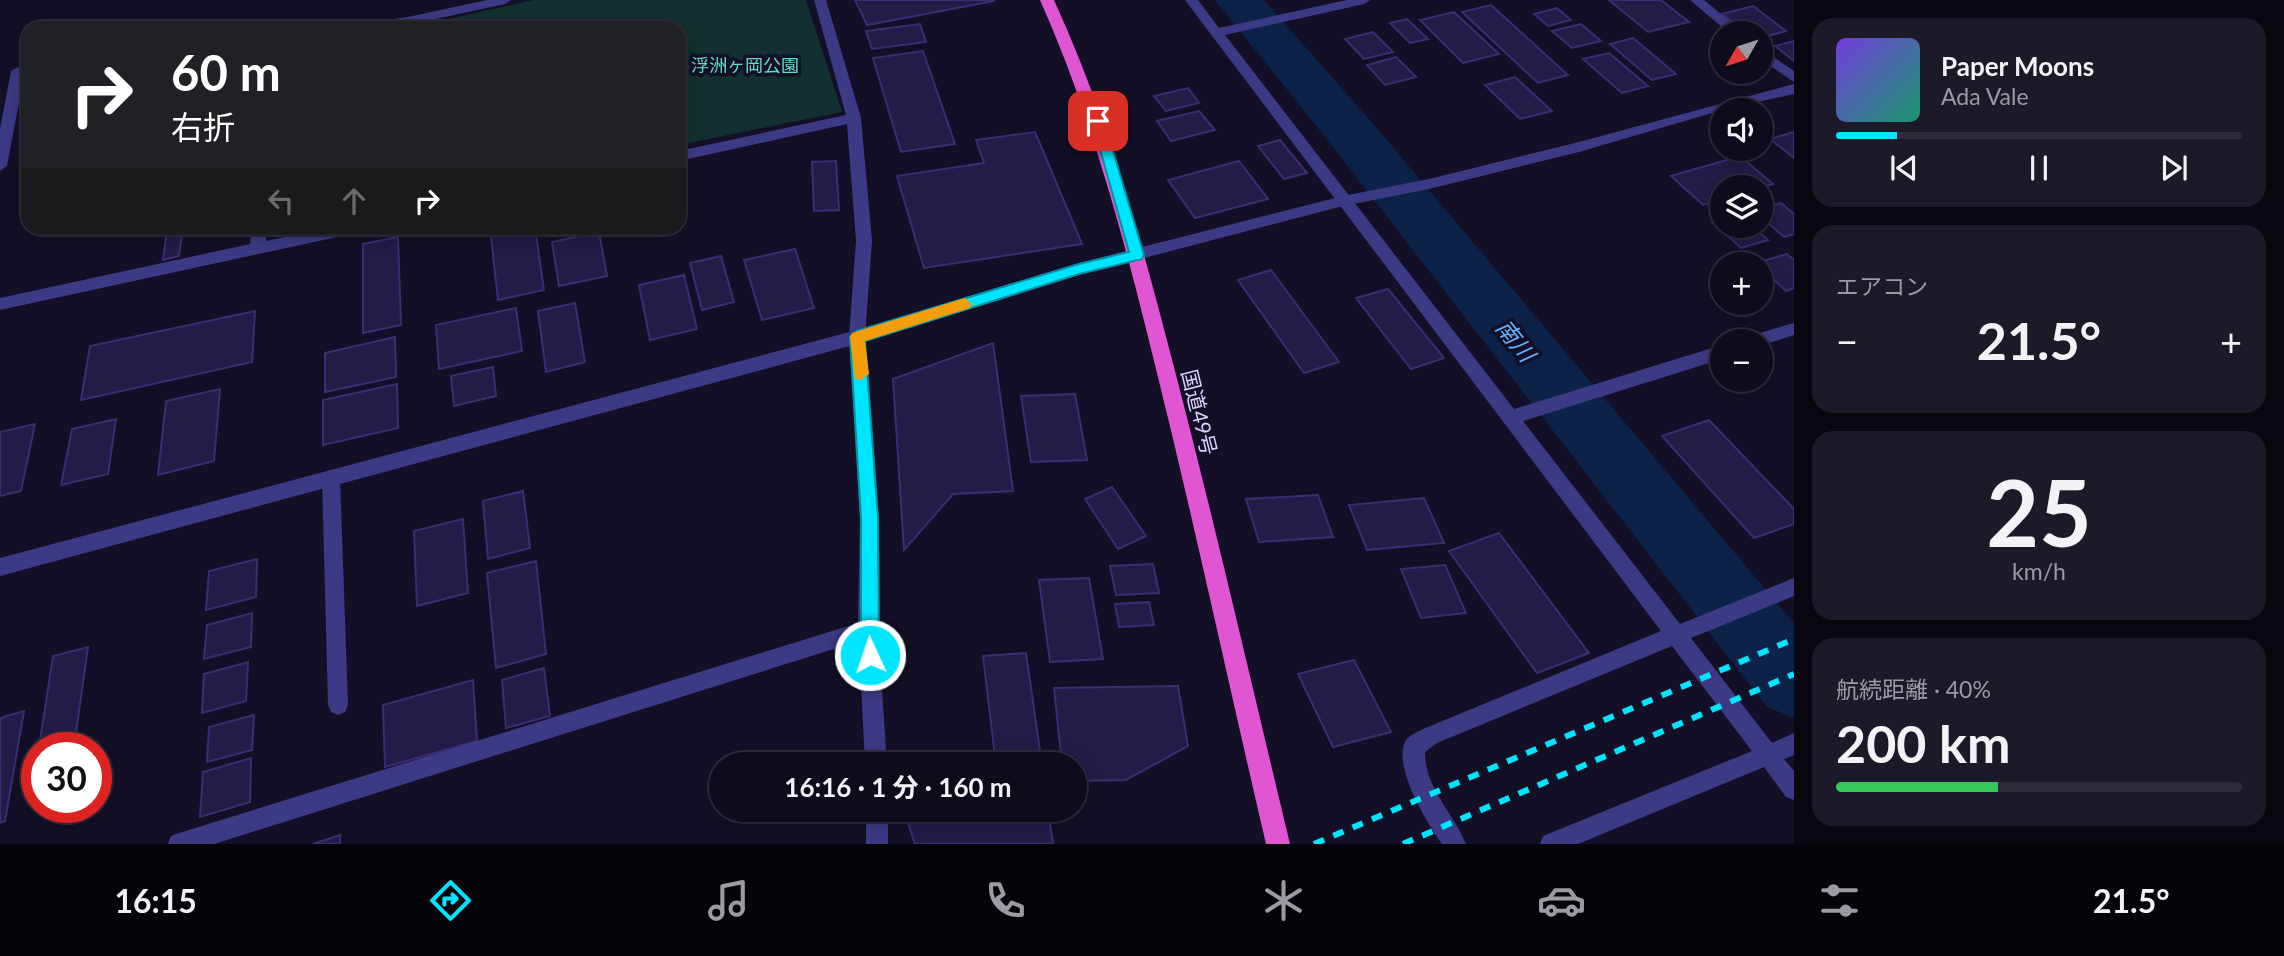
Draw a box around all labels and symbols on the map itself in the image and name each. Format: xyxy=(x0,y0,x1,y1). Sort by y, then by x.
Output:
north arrow xyxy=(1710,21,1773,84)
park label: 浮洲ヶ岡公園 xyxy=(691,54,799,76)
pin xyxy=(1068,91,1128,151)
water label: 南川 xyxy=(1491,313,1543,369)
street label: 国道49号 xyxy=(1177,367,1223,457)
position arrow xyxy=(833,618,907,692)
speed limit sign: 30 xyxy=(21,732,112,823)

